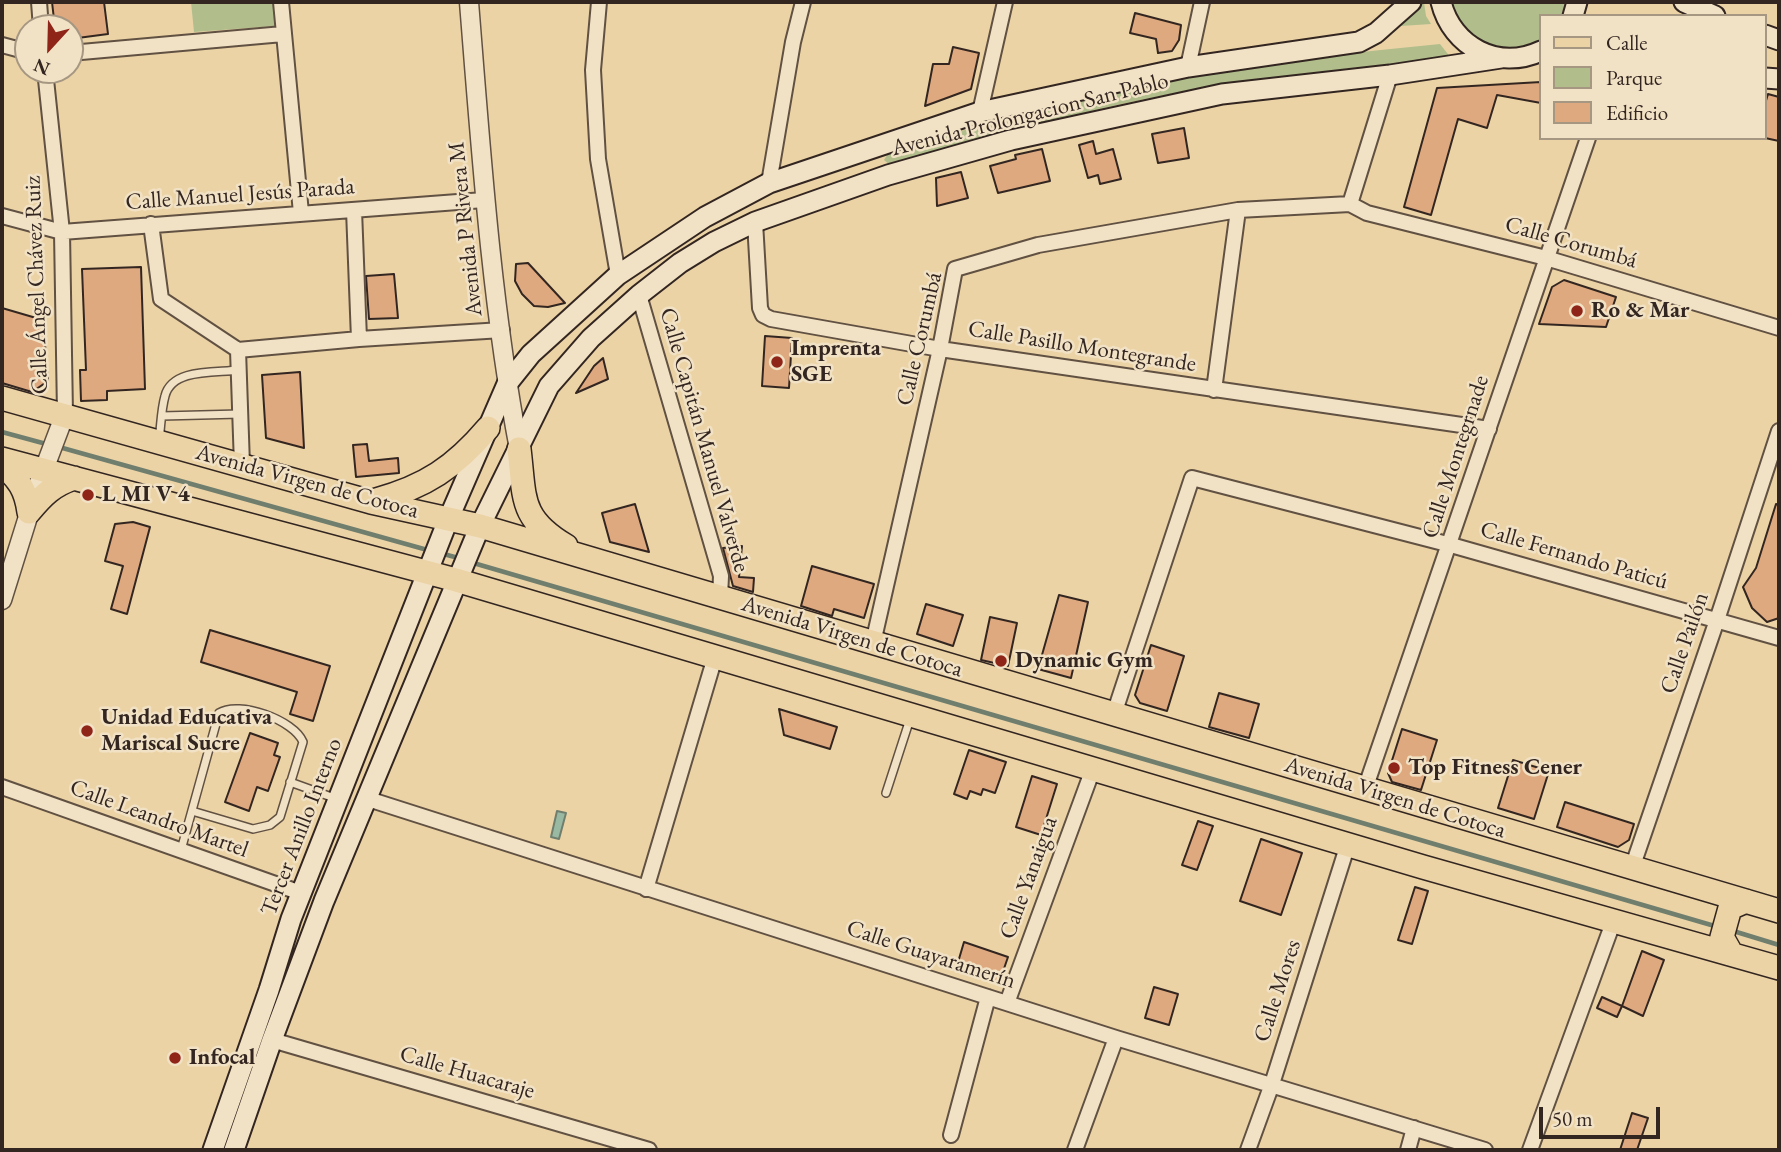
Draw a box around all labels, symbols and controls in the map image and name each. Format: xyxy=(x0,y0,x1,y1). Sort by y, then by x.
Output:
north arrow xyxy=(14,14,84,84)
legend xyxy=(1540,14,1767,140)
text: Calle xyxy=(1606,29,1648,56)
text: N xyxy=(30,53,54,82)
text: Parque xyxy=(1606,64,1662,91)
street label: Avenida Prolongacion San Pablo xyxy=(889,67,1171,163)
text: Edificio xyxy=(1606,99,1668,126)
street label: Avenida P Rivera M xyxy=(443,140,489,318)
street label: Calle Manuel Jesús Parada xyxy=(124,173,356,217)
street label: Calle Ángel Chávez Ruiz xyxy=(19,175,55,395)
street label: Calle Corumbá xyxy=(1502,211,1640,275)
street label: Calle Corumbá xyxy=(891,270,949,408)
place label: Ro & Mar xyxy=(1591,297,1690,325)
marker: Ro & Mar xyxy=(1569,303,1585,319)
street label: Calle Capitán Manuel Valverde xyxy=(653,305,755,575)
street label: Calle Pasillo Montegrande xyxy=(966,315,1198,379)
place label: Imprenta SGE xyxy=(791,335,881,389)
marker: Imprenta SGE xyxy=(769,354,785,370)
street label: Calle Montegrnade xyxy=(1417,372,1495,542)
street label: Avenida Virgen de Cotoca xyxy=(192,439,422,525)
place label: L MI V 4 xyxy=(102,481,190,509)
marker: L MI V 4 xyxy=(80,487,96,503)
street label: Calle Fernando Paticú xyxy=(1477,516,1671,596)
street label: Calle Pailón xyxy=(1655,589,1715,697)
street label: Avenida Virgen de Cotoca xyxy=(738,590,966,684)
place label: Dynamic Gym xyxy=(1015,647,1153,675)
marker: Dynamic Gym xyxy=(993,653,1009,669)
place label: Unidad Educativa Mariscal Sucre xyxy=(101,704,272,758)
marker: Unidad Educativa Mariscal Sucre xyxy=(79,723,95,739)
street label: Tercer Anillo Interno xyxy=(255,734,349,920)
street label: Avenida Virgen de Cotoca xyxy=(1281,751,1509,845)
place label: Top Fitness Cener xyxy=(1408,754,1582,782)
marker: Top Fitness Cener xyxy=(1386,760,1402,776)
street label: Calle Leandro Martel xyxy=(66,774,252,864)
street label: Calle Yanaigua xyxy=(994,813,1064,943)
street label: Calle Guayaramerín xyxy=(843,915,1019,995)
street label: Calle Mores xyxy=(1249,936,1307,1046)
street label: Calle Huacaraje xyxy=(396,1041,538,1105)
place label: Infocal xyxy=(189,1044,255,1072)
marker: Infocal xyxy=(167,1050,183,1066)
scale bar xyxy=(1543,1092,1664,1136)
text: 50 m xyxy=(1552,1105,1593,1132)

